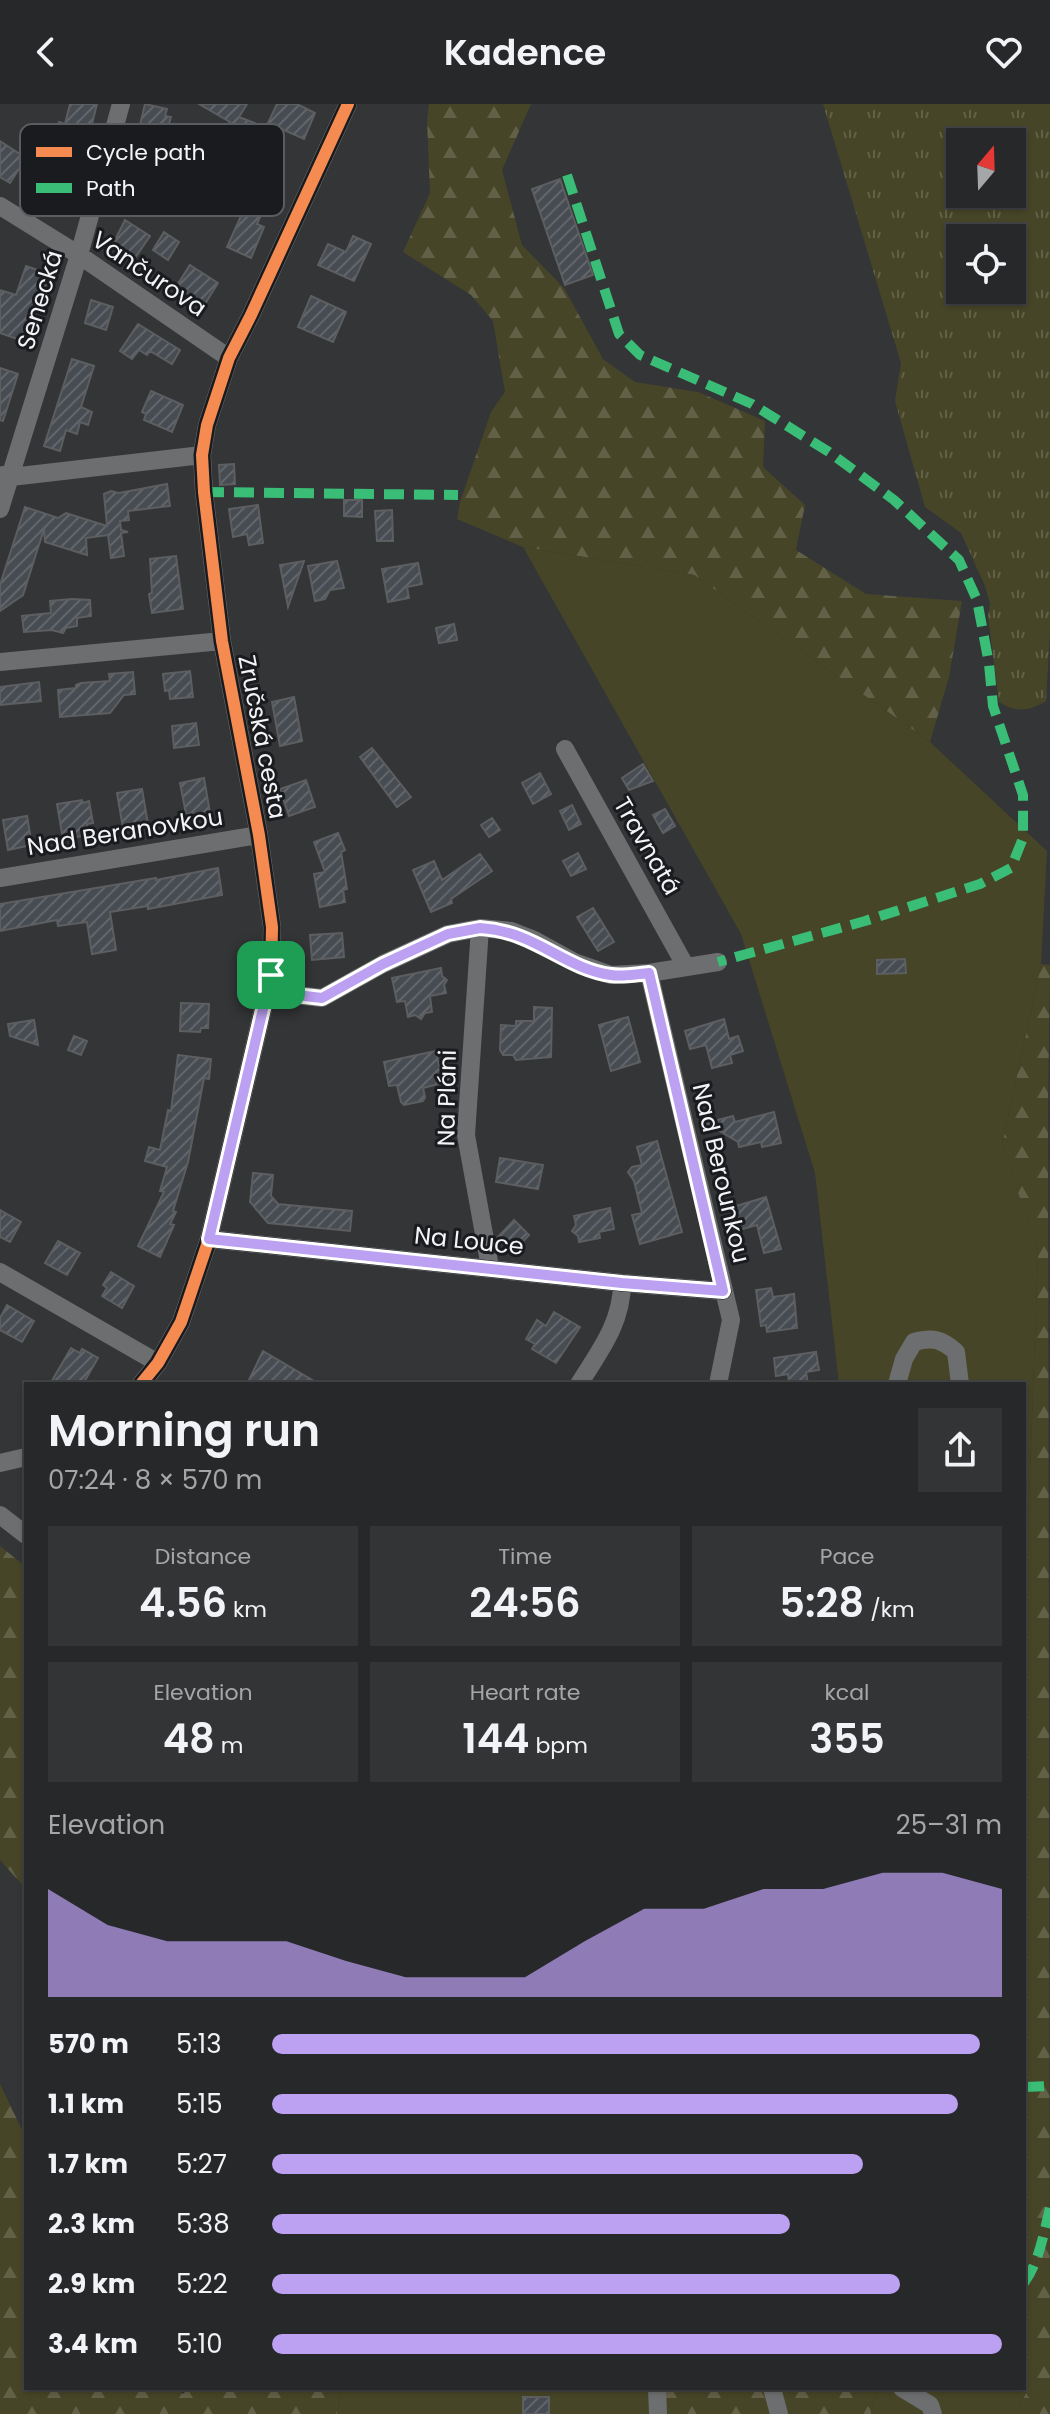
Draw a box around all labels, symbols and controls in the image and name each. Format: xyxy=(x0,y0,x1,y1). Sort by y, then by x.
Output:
text: Kadence xyxy=(444,27,606,78)
icon: back xyxy=(24,30,68,74)
icon: heart xyxy=(982,30,1026,74)
legend xyxy=(20,124,284,216)
north arrow xyxy=(946,128,1026,208)
map controls xyxy=(946,128,1026,304)
text: Cycle path xyxy=(86,137,205,168)
text: Path xyxy=(86,173,136,204)
street label: Vančurova xyxy=(85,223,213,324)
button: locate xyxy=(946,224,1026,304)
street label: Senecká xyxy=(9,246,70,354)
street label: Zručská cesta xyxy=(230,652,295,822)
street label: Travnatá xyxy=(606,791,689,901)
street label: Nad Beranovkou xyxy=(25,800,225,863)
pin xyxy=(237,941,305,1009)
icon: arrive xyxy=(249,953,293,997)
street label: Na Pláni xyxy=(429,1049,464,1147)
street label: Nad Berounkou xyxy=(685,1080,758,1266)
street label: Na Louce xyxy=(413,1218,525,1263)
text: Morning run xyxy=(48,1400,320,1461)
button: share xyxy=(918,1408,1002,1492)
text: 07:24 · 8 × 570 m xyxy=(48,1462,262,1498)
text: Distance xyxy=(155,1541,251,1572)
text: Time xyxy=(498,1541,552,1572)
text: Pace xyxy=(820,1541,874,1572)
text: 4.56 xyxy=(139,1575,227,1631)
text: 24:56 xyxy=(469,1575,581,1631)
text: 5:28 xyxy=(779,1575,864,1631)
text: km xyxy=(227,1594,267,1625)
text: /km xyxy=(864,1594,915,1625)
text: Elevation xyxy=(153,1677,253,1708)
text: Heart rate xyxy=(470,1677,580,1708)
text: kcal xyxy=(825,1677,869,1708)
text: 48 xyxy=(163,1711,215,1767)
text: 144 xyxy=(462,1711,530,1767)
text: 355 xyxy=(809,1711,885,1767)
text: m xyxy=(215,1730,243,1761)
text: bpm xyxy=(530,1730,588,1761)
text: Elevation xyxy=(48,1807,165,1843)
text: 25–31 m xyxy=(896,1807,1002,1843)
text: 570 m xyxy=(48,2026,129,2062)
text: 5:13 xyxy=(176,2026,222,2062)
text: 1.1 km xyxy=(48,2086,124,2122)
text: 5:15 xyxy=(176,2086,223,2122)
text: 1.7 km xyxy=(48,2146,128,2182)
text: 5:27 xyxy=(176,2146,227,2182)
text: 2.3 km xyxy=(48,2206,135,2242)
text: 5:38 xyxy=(176,2206,230,2242)
text: 2.9 km xyxy=(48,2266,135,2302)
text: 5:22 xyxy=(176,2266,228,2302)
text: 3.4 km xyxy=(48,2326,138,2362)
text: 5:10 xyxy=(176,2326,223,2362)

